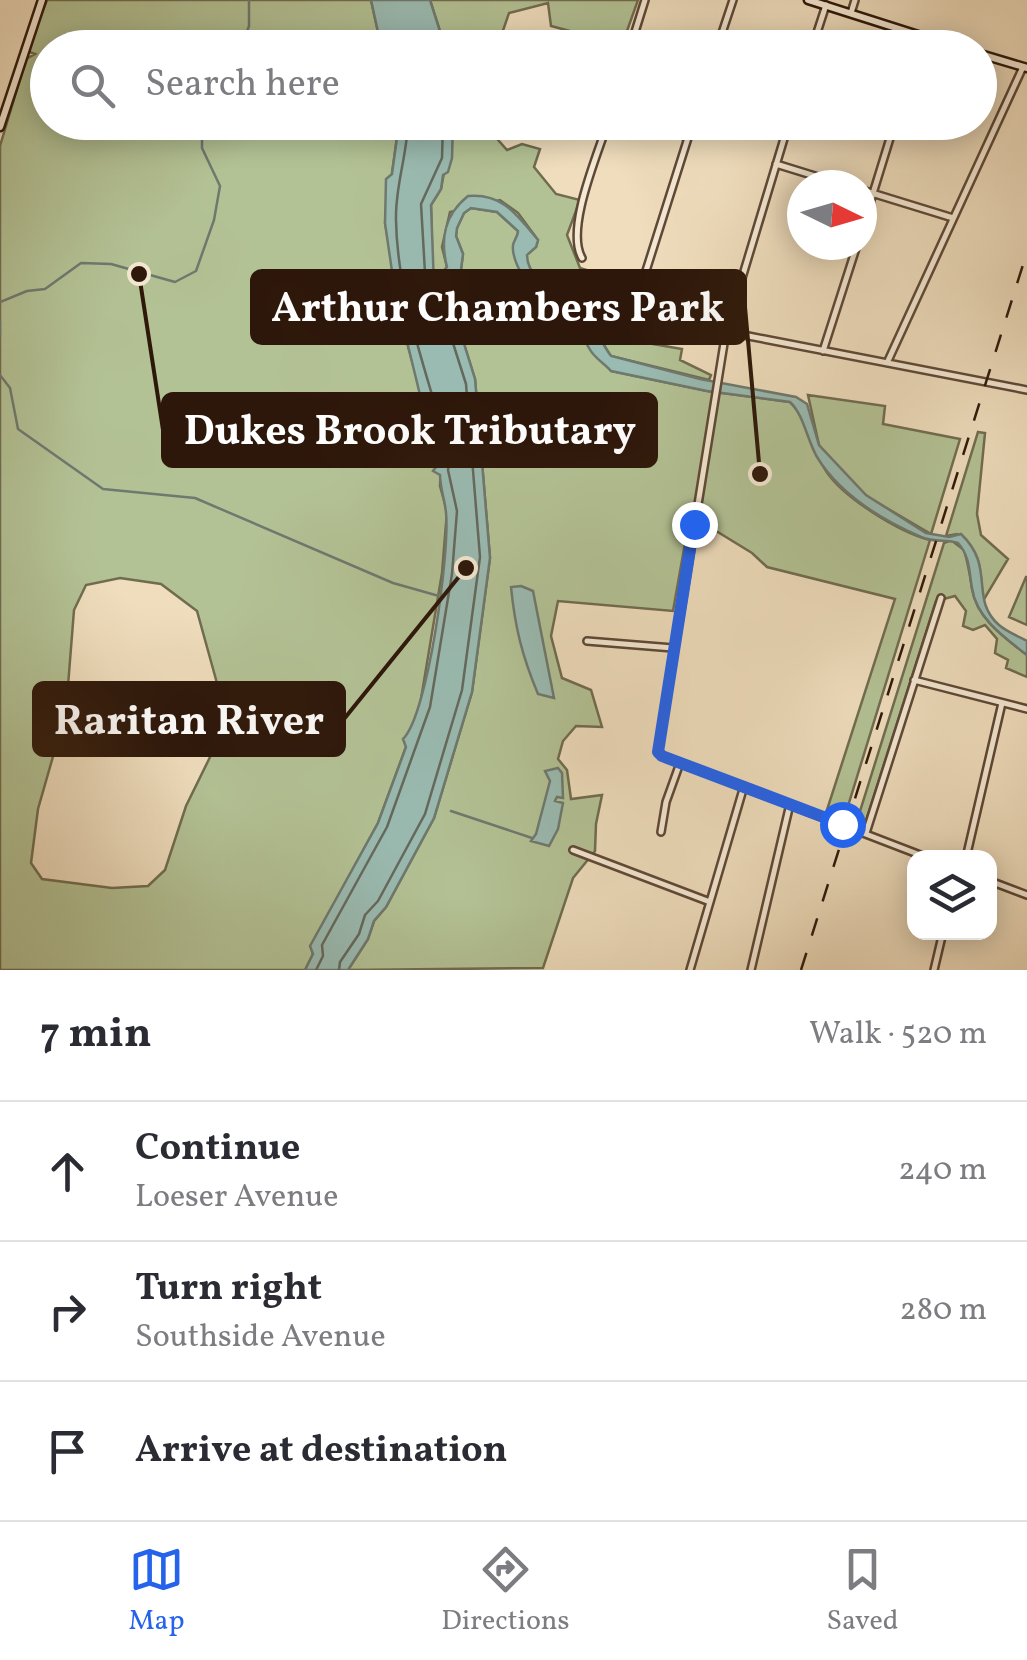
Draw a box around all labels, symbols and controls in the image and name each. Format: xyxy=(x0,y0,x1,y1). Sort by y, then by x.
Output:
search box xyxy=(30,30,997,140)
icon: search xyxy=(65,58,120,113)
text: Search here xyxy=(145,59,340,112)
north arrow xyxy=(787,170,877,260)
callout: Arthur Chambers Park xyxy=(252,271,745,343)
text: Arthur Chambers Park xyxy=(271,281,725,340)
callout: Dukes Brook Tributary xyxy=(163,394,656,466)
text: Dukes Brook Tributary xyxy=(184,404,637,463)
route end xyxy=(672,502,718,548)
callout: Raritan River xyxy=(34,683,344,755)
text: Raritan River xyxy=(54,694,324,753)
route start xyxy=(820,802,866,848)
map controls xyxy=(907,850,997,940)
button: layers xyxy=(907,850,997,940)
text: 7 min xyxy=(40,1006,152,1065)
text: Walk · 520 m xyxy=(809,1013,987,1057)
text: Continue xyxy=(135,1123,300,1176)
icon: ahead xyxy=(40,1144,95,1199)
text: 240 m xyxy=(898,1149,987,1193)
text: Loeser Avenue xyxy=(135,1176,338,1220)
text: Turn right xyxy=(135,1263,322,1316)
icon: right xyxy=(40,1284,95,1339)
text: 280 m xyxy=(900,1289,987,1333)
text: Southside Avenue xyxy=(135,1316,386,1360)
icon: arrive xyxy=(40,1424,95,1479)
text: Arrive at destination xyxy=(135,1425,508,1478)
tab: Map xyxy=(128,1542,184,1641)
tab: Directions xyxy=(441,1542,570,1641)
tab: Saved xyxy=(826,1542,899,1641)

